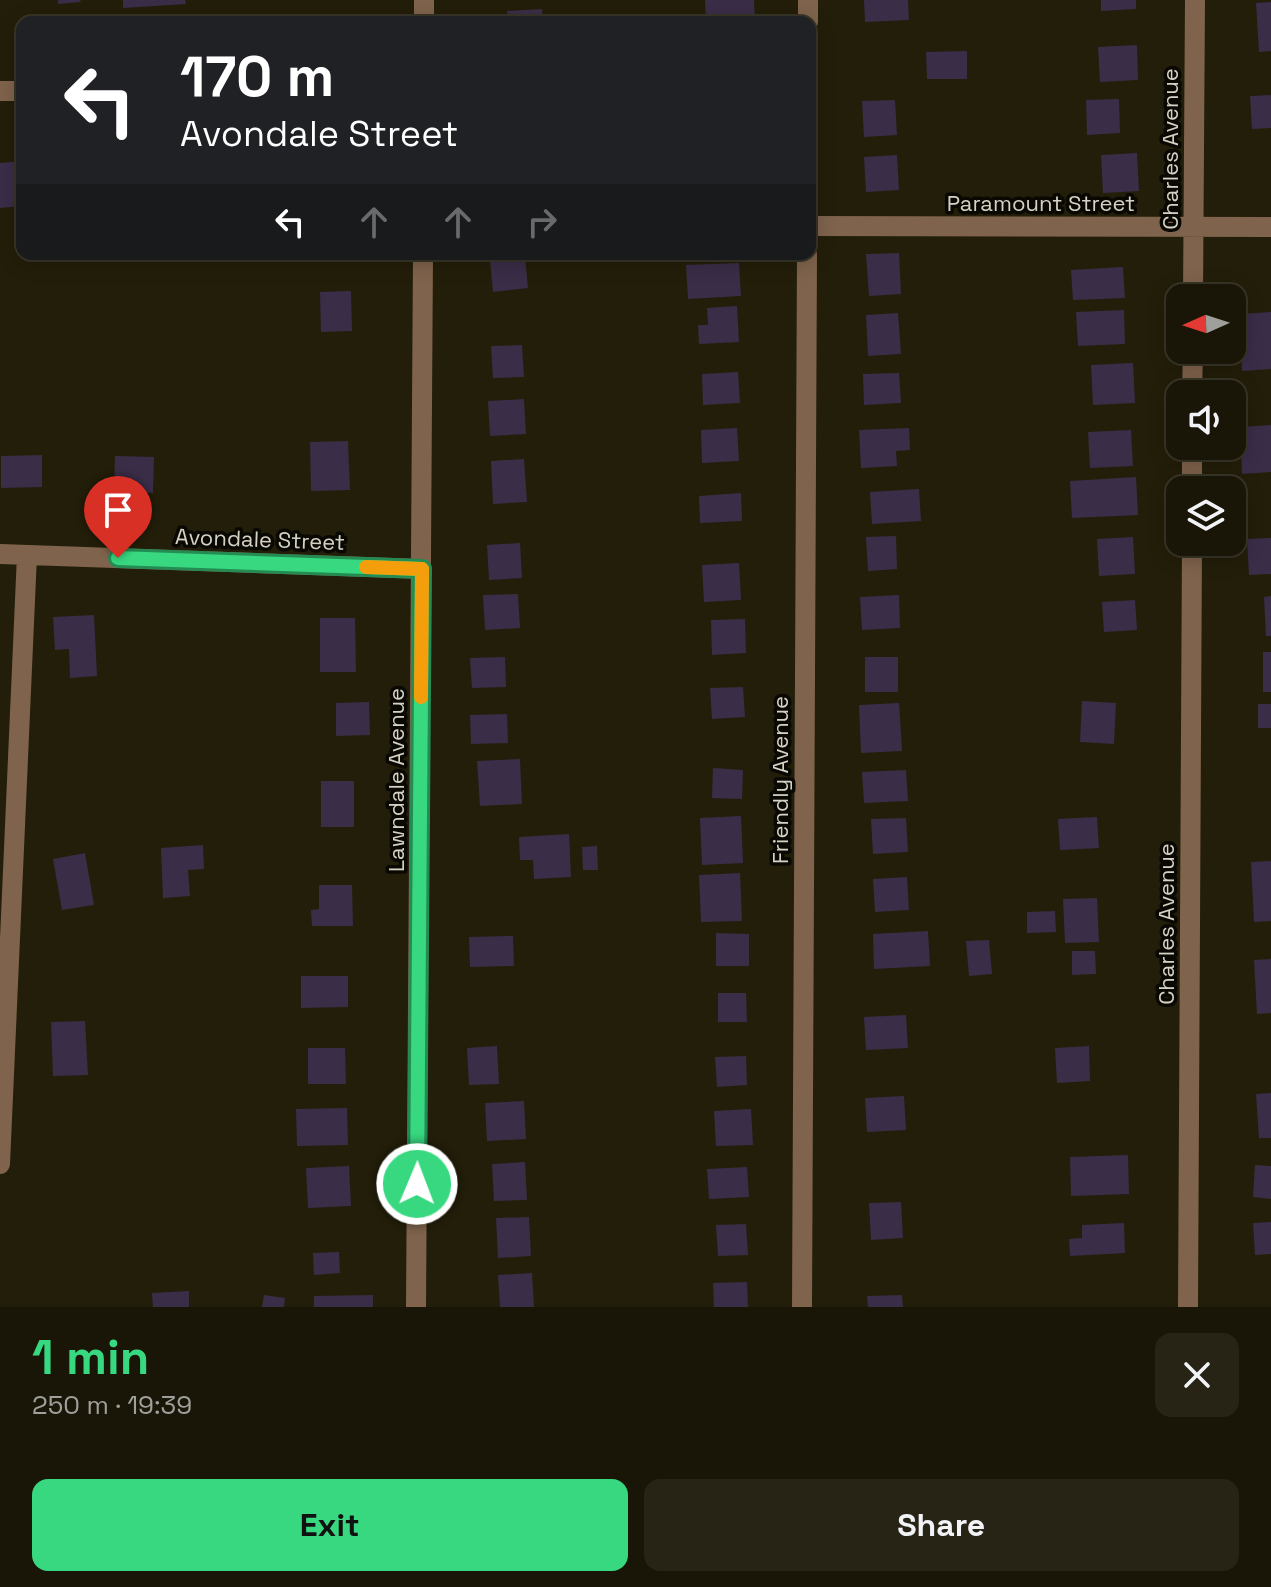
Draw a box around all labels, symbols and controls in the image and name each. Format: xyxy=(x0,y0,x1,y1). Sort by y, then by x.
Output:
text: 170 m xyxy=(180,41,334,112)
icon: left xyxy=(48,48,152,152)
street label: Charles Avenue xyxy=(1156,68,1184,230)
text: Avondale Street xyxy=(180,111,458,157)
street label: Paramount Street xyxy=(947,189,1135,217)
icon: left xyxy=(268,200,312,244)
icon: ahead xyxy=(352,200,396,244)
icon: ahead xyxy=(436,200,480,244)
icon: right xyxy=(520,200,564,244)
north arrow xyxy=(1166,284,1246,364)
map controls xyxy=(1166,284,1246,556)
button: sound xyxy=(1166,380,1246,460)
pin xyxy=(84,476,152,558)
button: layers xyxy=(1166,476,1246,556)
icon: arrive xyxy=(96,488,140,532)
street label: Avondale Street xyxy=(175,522,345,556)
street label: Lawndale Avenue xyxy=(382,688,410,872)
street label: Friendly Avenue xyxy=(766,696,794,864)
street label: Charles Avenue xyxy=(1152,843,1180,1005)
position arrow xyxy=(375,1142,459,1226)
text: 1 min xyxy=(32,1327,149,1388)
button: close xyxy=(1155,1333,1239,1417)
text: 250 m · 19:39 xyxy=(32,1388,192,1422)
button: Exit xyxy=(32,1479,628,1571)
button: Share xyxy=(644,1479,1239,1571)

